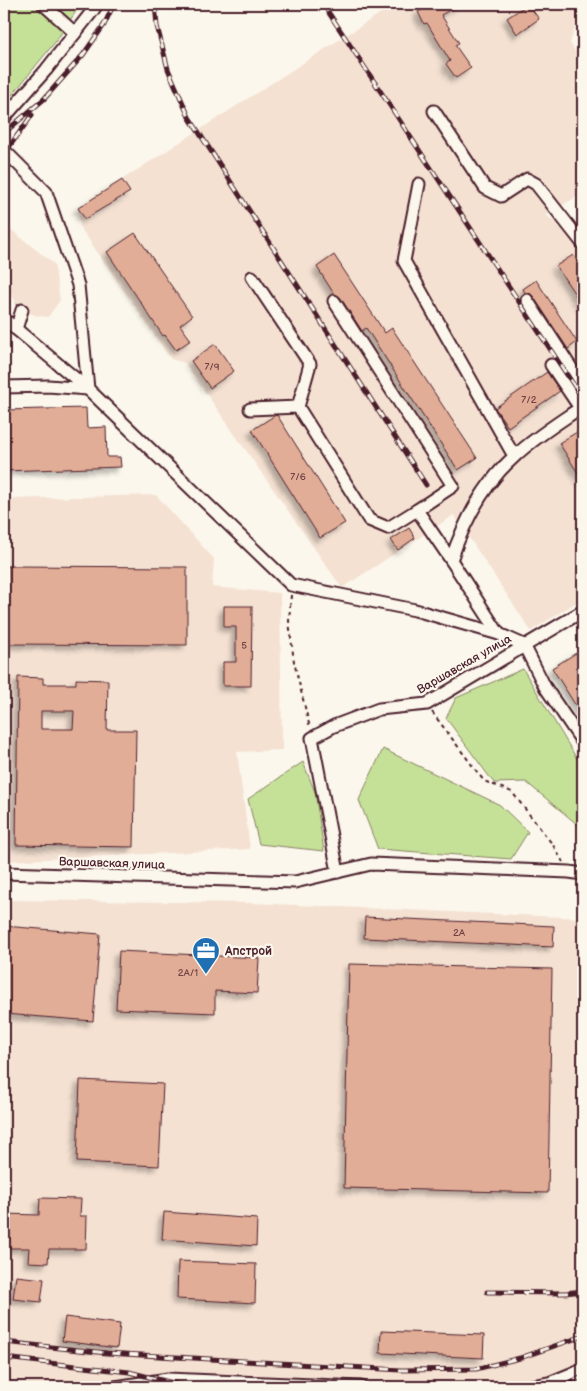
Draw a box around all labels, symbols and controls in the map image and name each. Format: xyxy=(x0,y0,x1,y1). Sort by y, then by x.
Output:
house number: 7/9 xyxy=(204,361,220,373)
house number: 7/2 xyxy=(521,394,537,406)
house number: 7/6 xyxy=(290,471,306,483)
street label: Варшавская улица xyxy=(414,631,514,698)
house number: 5 xyxy=(241,640,247,652)
street label: Варшавская улица xyxy=(59,854,165,873)
house number: 2А xyxy=(453,927,466,939)
office icon: Апстрой xyxy=(191,936,221,975)
place label: Апстрой xyxy=(224,944,272,959)
house number: 2А/1 xyxy=(178,967,198,979)

